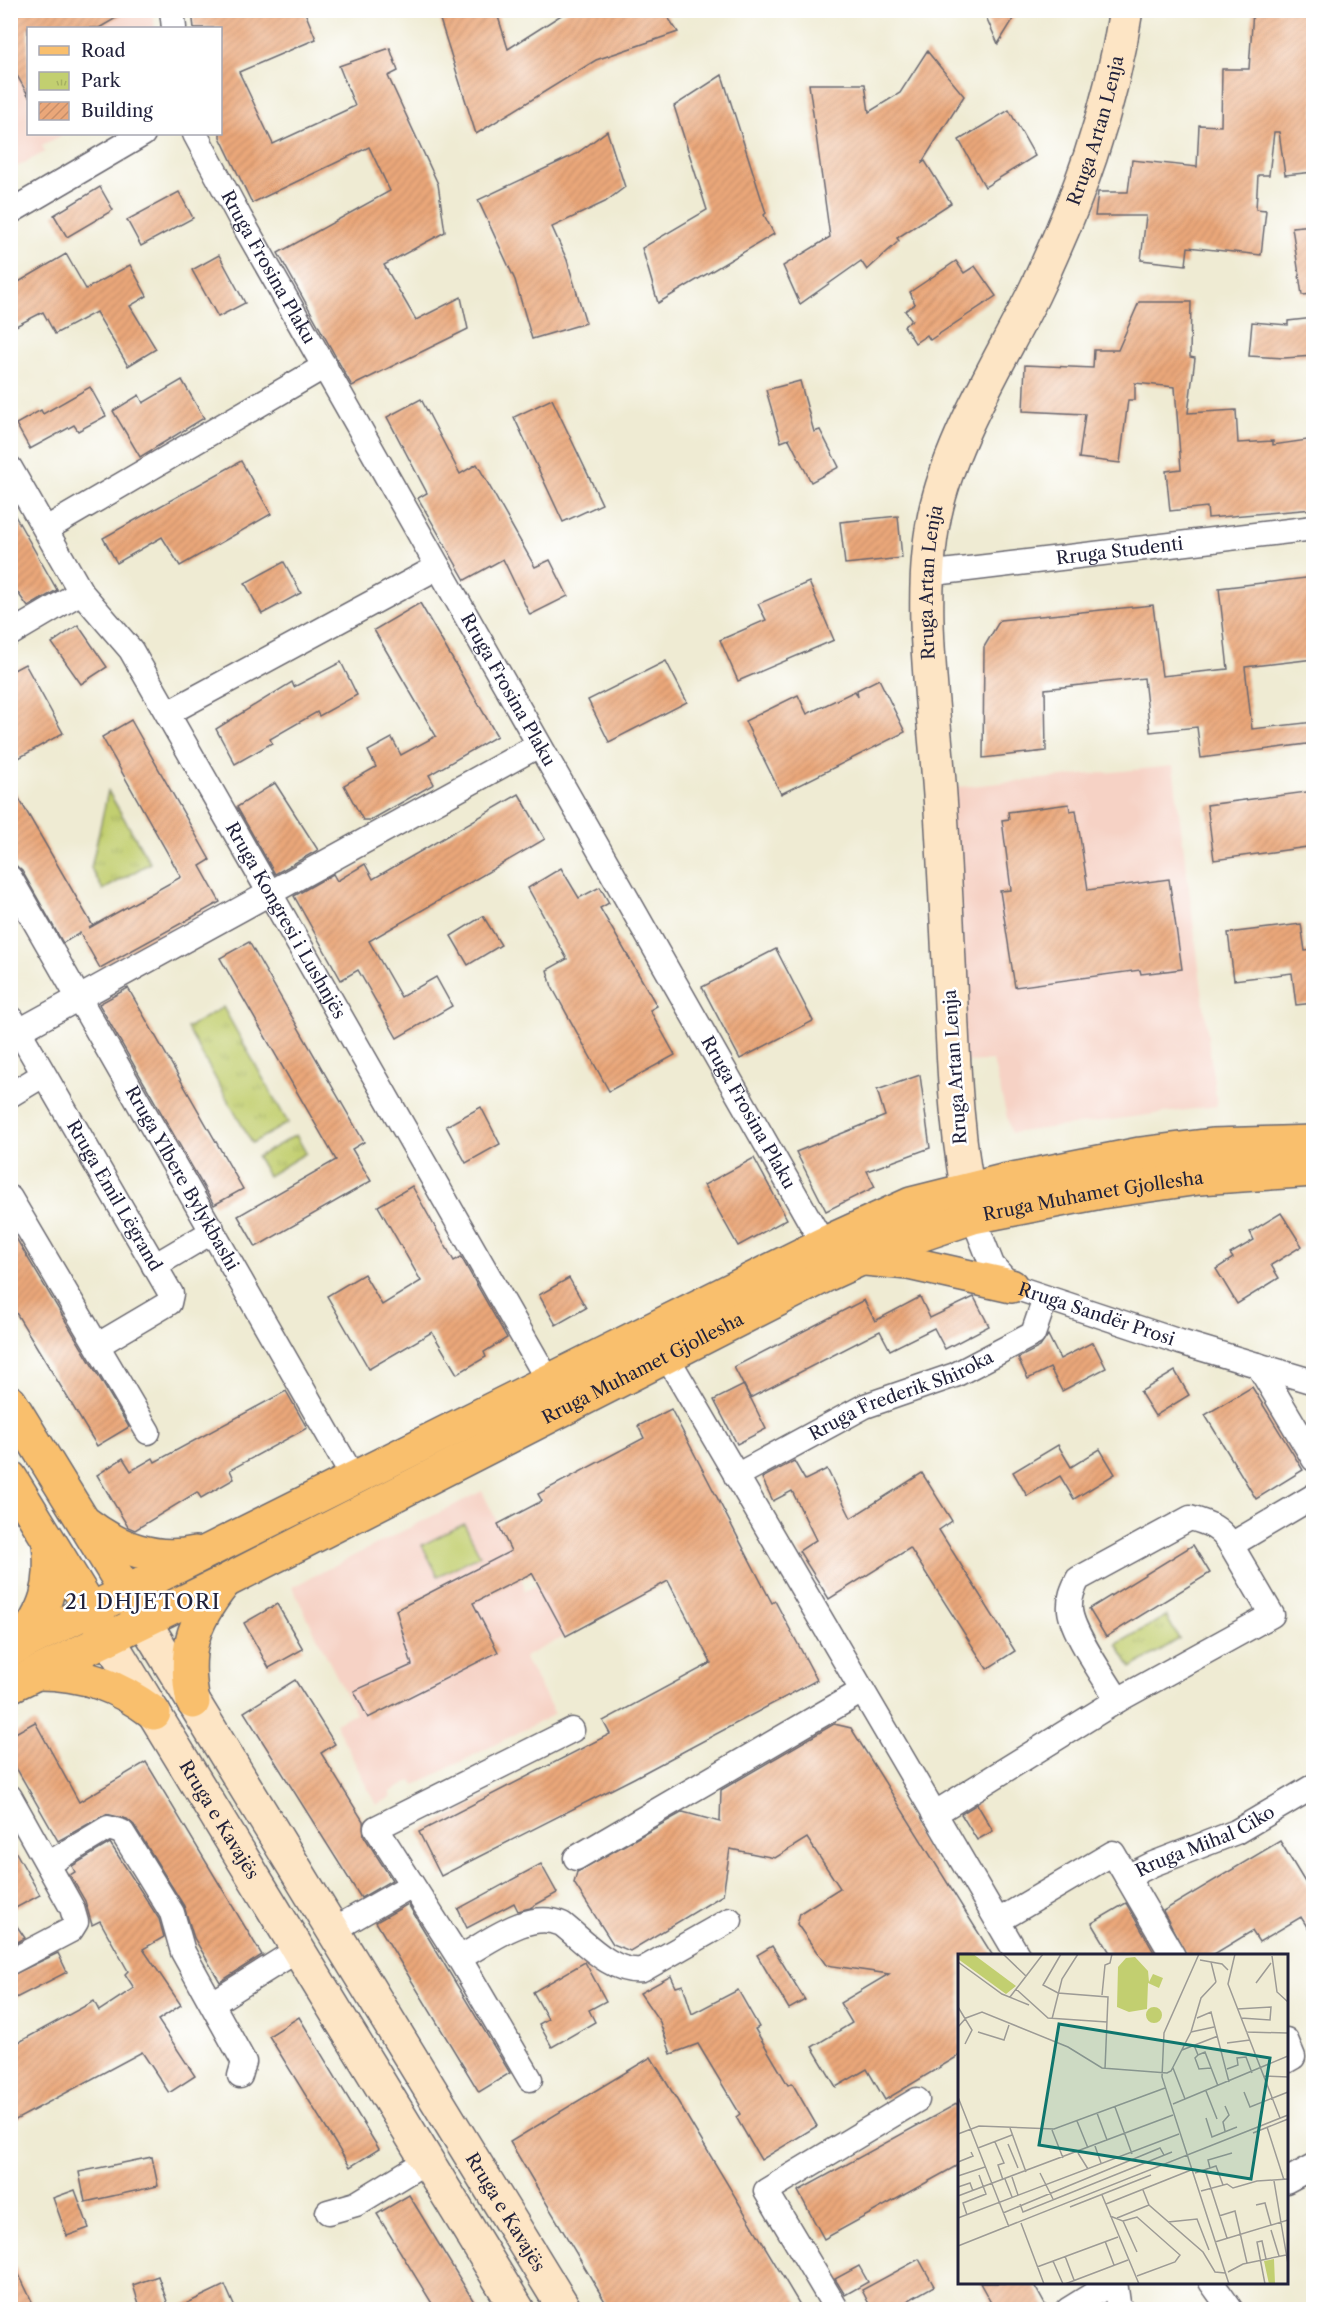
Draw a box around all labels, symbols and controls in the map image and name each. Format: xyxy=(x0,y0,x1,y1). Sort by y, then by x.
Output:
legend xyxy=(27,27,222,135)
text: Road xyxy=(81,40,126,62)
street label: Rruga Artan Lenja xyxy=(1063,53,1128,208)
text: Park xyxy=(81,70,122,92)
text: Building xyxy=(81,100,153,122)
street label: Rruga Frosina Plaku xyxy=(216,187,320,348)
street label: Rruga Artan Lenja xyxy=(916,502,948,661)
street label: Rruga Studenti xyxy=(1055,533,1185,569)
street label: Rruga Frosina Plaku xyxy=(456,609,560,770)
street label: Rruga Kongresi i Lushnjës xyxy=(221,818,350,1023)
street label: Rruga Artan Lenja xyxy=(939,988,971,1145)
street label: Rruga Frosina Plaku xyxy=(696,1032,800,1193)
street label: Rruga Ylbere Bylykbashi xyxy=(120,1082,244,1275)
street label: Rruga Emil Lëgrand xyxy=(62,1116,166,1275)
street label: Rruga Muhamet Gjollesha xyxy=(981,1166,1205,1226)
street label: Rruga Sandër Prosi xyxy=(1015,1278,1178,1351)
street label: Rruga Muhamet Gjollesha xyxy=(538,1308,748,1429)
street label: Rruga Frederik Shiroka xyxy=(805,1346,997,1445)
district label: 21 DHJETORI xyxy=(65,1589,221,1614)
street label: Rruga e Kavajës xyxy=(174,1756,264,1883)
street label: Rruga Mihal Ciko xyxy=(1132,1801,1279,1882)
inset map xyxy=(958,1954,1288,2284)
street label: Rruga e Kavajës xyxy=(461,2149,550,2276)

